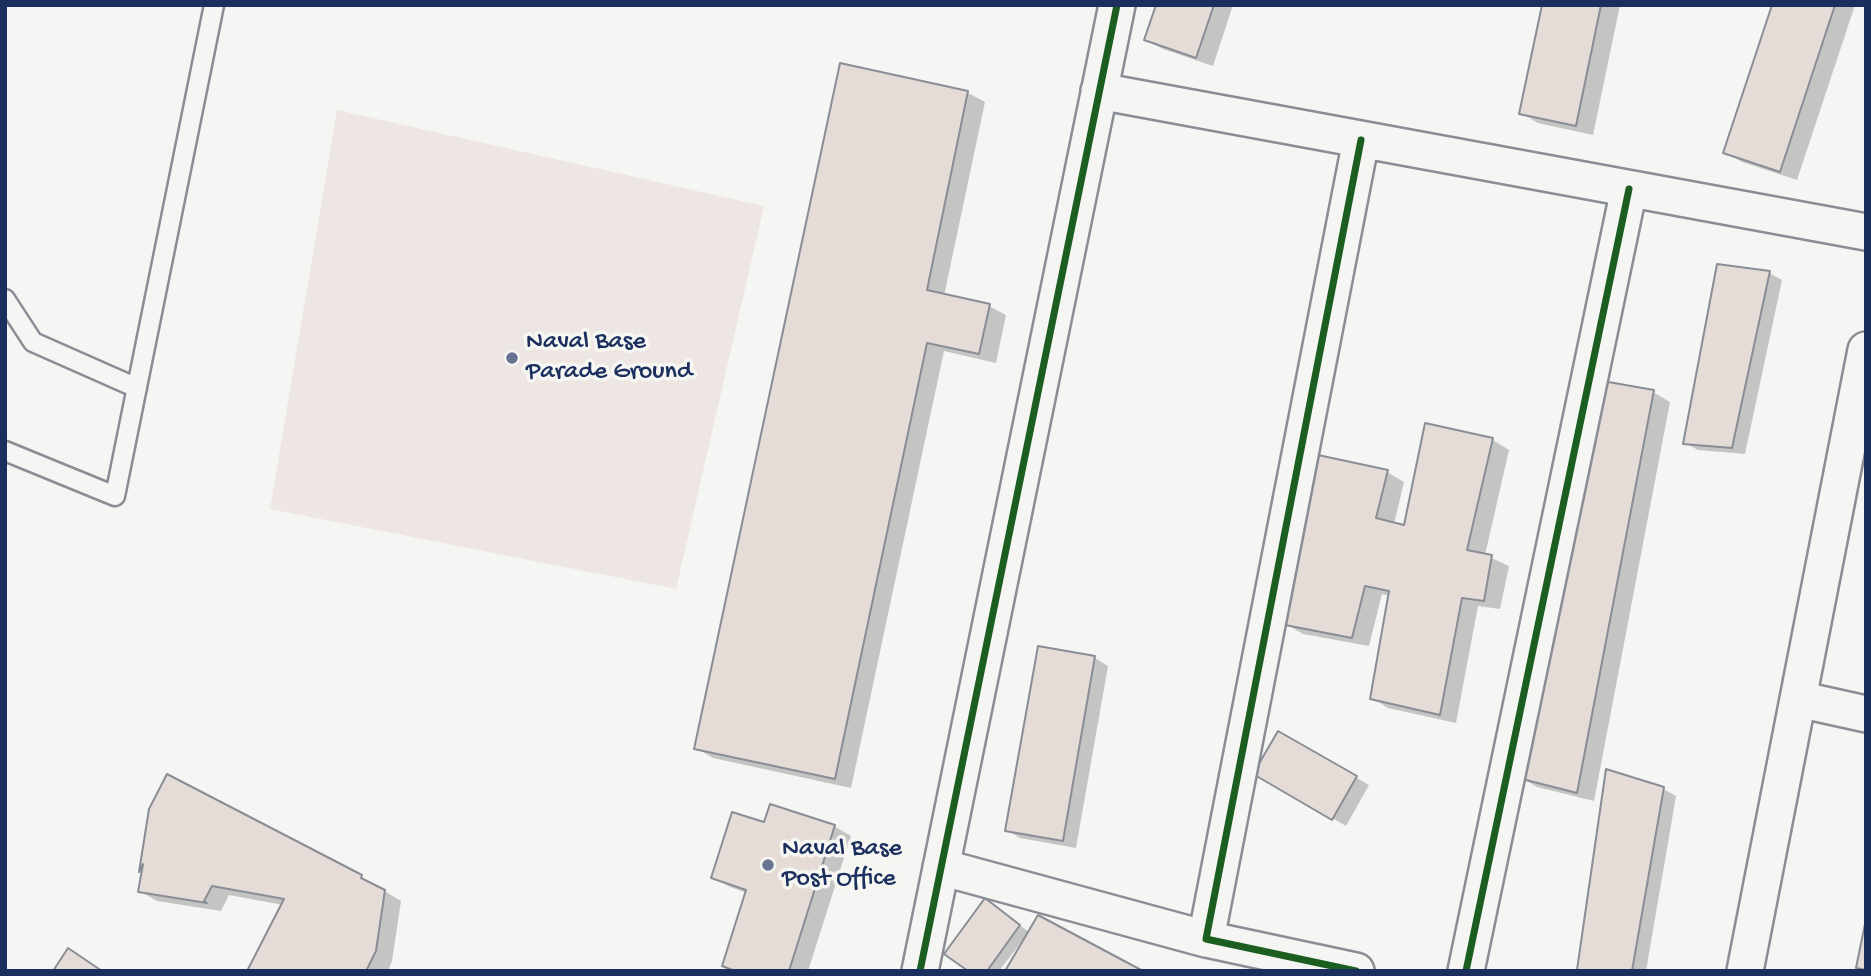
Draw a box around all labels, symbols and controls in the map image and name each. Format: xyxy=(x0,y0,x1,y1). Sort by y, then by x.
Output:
place label: Naval Base Parade Ground xyxy=(526,327,692,388)
marker: Naval Base Parade Ground xyxy=(504,350,520,366)
place label: Naval Base Post Office xyxy=(782,834,902,896)
marker: Naval Base Post Office xyxy=(760,857,776,873)

